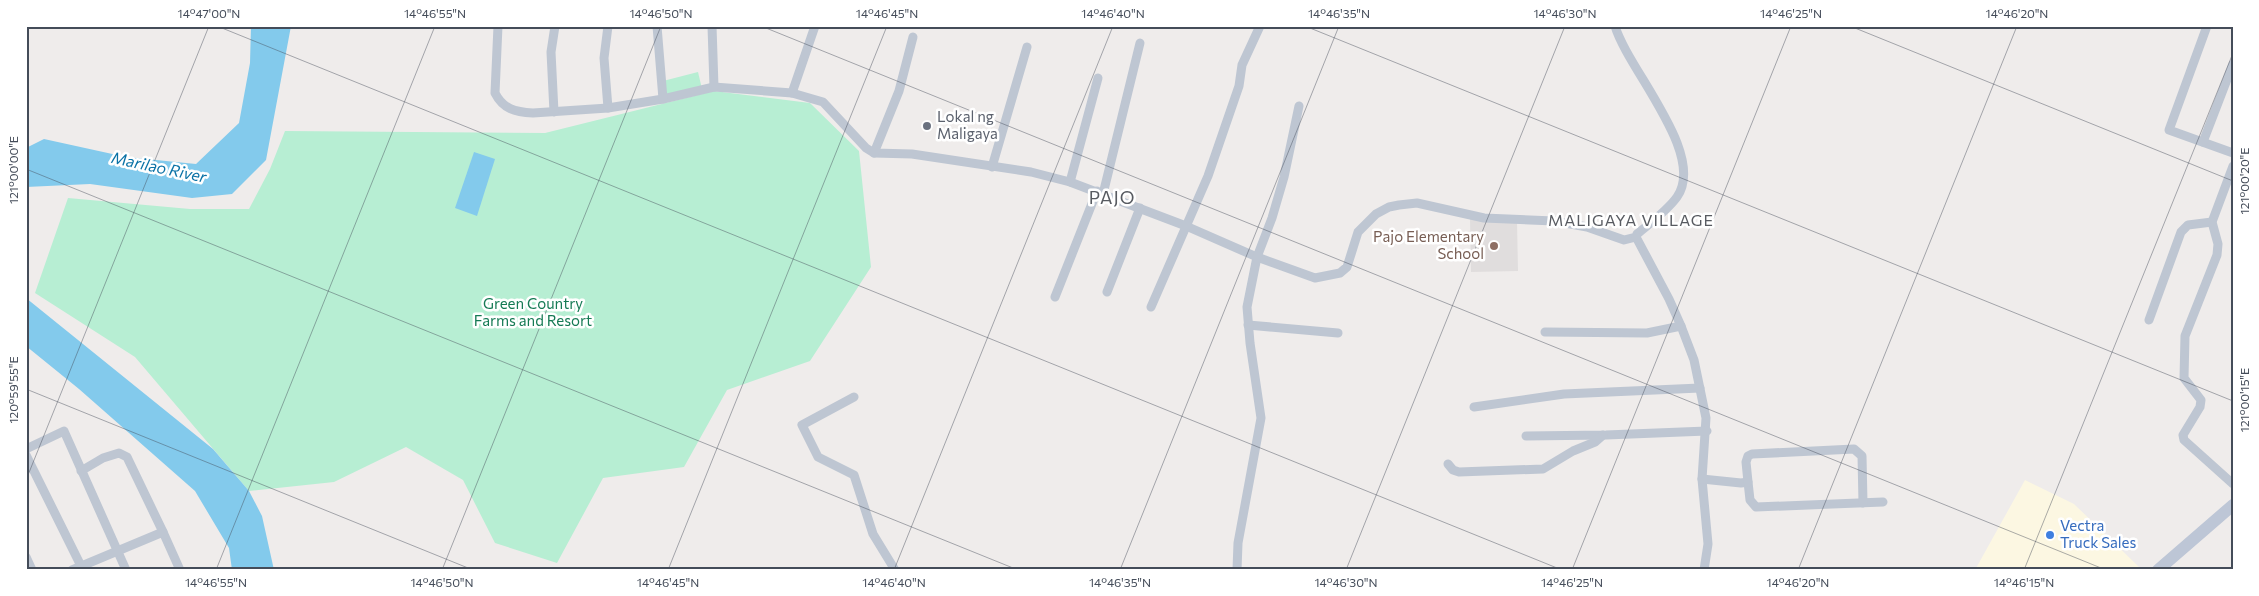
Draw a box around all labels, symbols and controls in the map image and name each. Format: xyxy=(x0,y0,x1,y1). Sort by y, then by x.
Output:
text: 14°47'00"N xyxy=(178,6,240,20)
text: 14°46'55"N xyxy=(404,6,466,20)
text: 14°46'50"N xyxy=(629,6,693,20)
text: 14°46'45"N xyxy=(856,6,918,20)
text: 14°46'40"N xyxy=(1081,6,1145,20)
text: 14°46'35"N xyxy=(1308,6,1370,20)
text: 14°46'30"N xyxy=(1533,6,1597,20)
text: 14°46'25"N xyxy=(1760,6,1822,20)
text: 14°46'20"N xyxy=(1986,6,2048,20)
place label: Lokal ng Maligaya xyxy=(937,107,998,142)
marker: Lokal ng Maligaya xyxy=(921,120,933,132)
text: 121°00'00"E xyxy=(6,136,20,204)
water label: Marilao River xyxy=(110,147,209,186)
text: 121°00'20"E xyxy=(2237,148,2251,214)
district label: PAJO xyxy=(1089,186,1135,208)
district label: MALIGAYA VILLAGE xyxy=(1548,210,1714,229)
place label: Pajo Elementary School xyxy=(1373,227,1484,262)
marker: Pajo Elementary School xyxy=(1488,240,1500,252)
park label: Green Country Farms and Resort xyxy=(474,294,592,329)
text: 120°59'55"E xyxy=(6,356,20,424)
text: 121°00'15"E xyxy=(2237,368,2251,432)
place label: Vectra Truck Sales xyxy=(2060,516,2137,551)
marker: Vectra Truck Sales xyxy=(2044,529,2056,541)
text: 14°46'55"N xyxy=(185,575,247,589)
text: 14°46'50"N xyxy=(410,575,474,589)
text: 14°46'45"N xyxy=(637,575,699,589)
text: 14°46'40"N xyxy=(862,575,926,589)
text: 14°46'35"N xyxy=(1089,575,1151,589)
text: 14°46'30"N xyxy=(1314,575,1378,589)
text: 14°46'25"N xyxy=(1541,575,1603,589)
text: 14°46'20"N xyxy=(1767,575,1829,589)
text: 14°46'15"N xyxy=(1994,575,2054,589)

